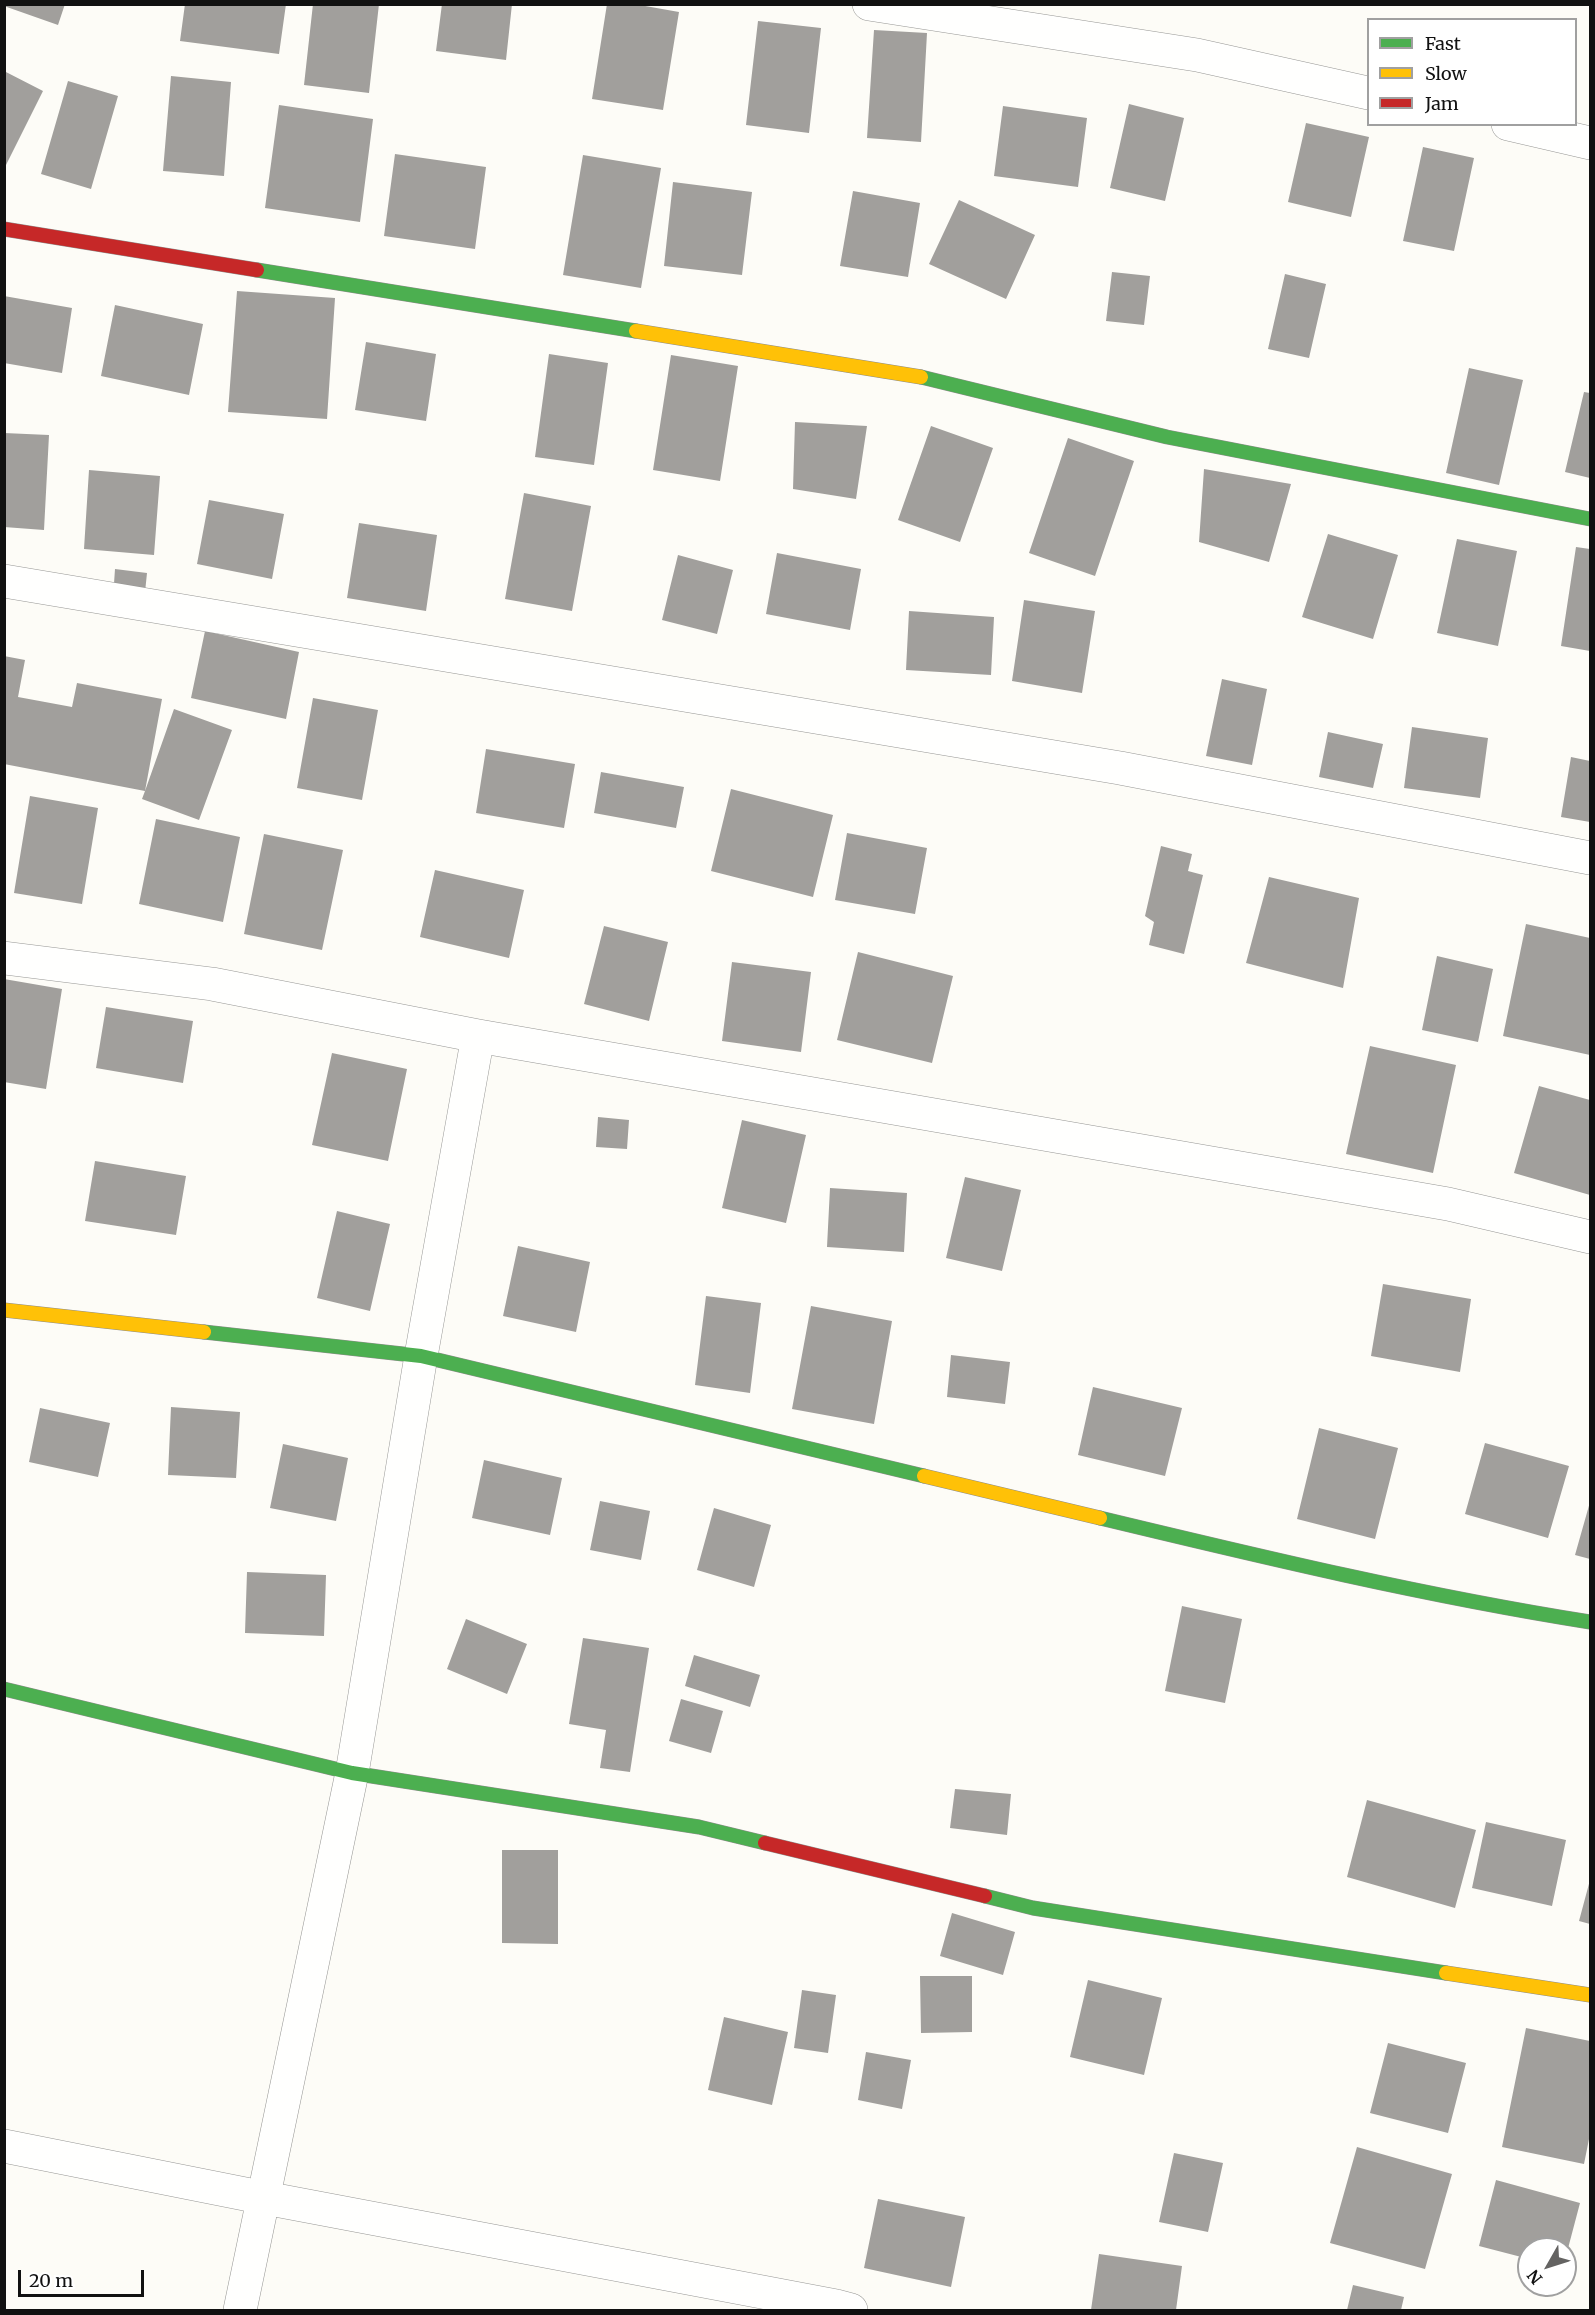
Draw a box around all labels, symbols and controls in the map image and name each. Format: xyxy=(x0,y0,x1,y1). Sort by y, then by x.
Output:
legend xyxy=(1367,18,1577,126)
text: Fast xyxy=(1425,32,1461,55)
text: Slow xyxy=(1425,62,1467,85)
text: Jam xyxy=(1425,92,1459,115)
north arrow xyxy=(1517,2237,1577,2297)
scale bar xyxy=(21,2258,147,2296)
text: N xyxy=(1523,2266,1546,2288)
text: 20 m xyxy=(29,2269,73,2292)

